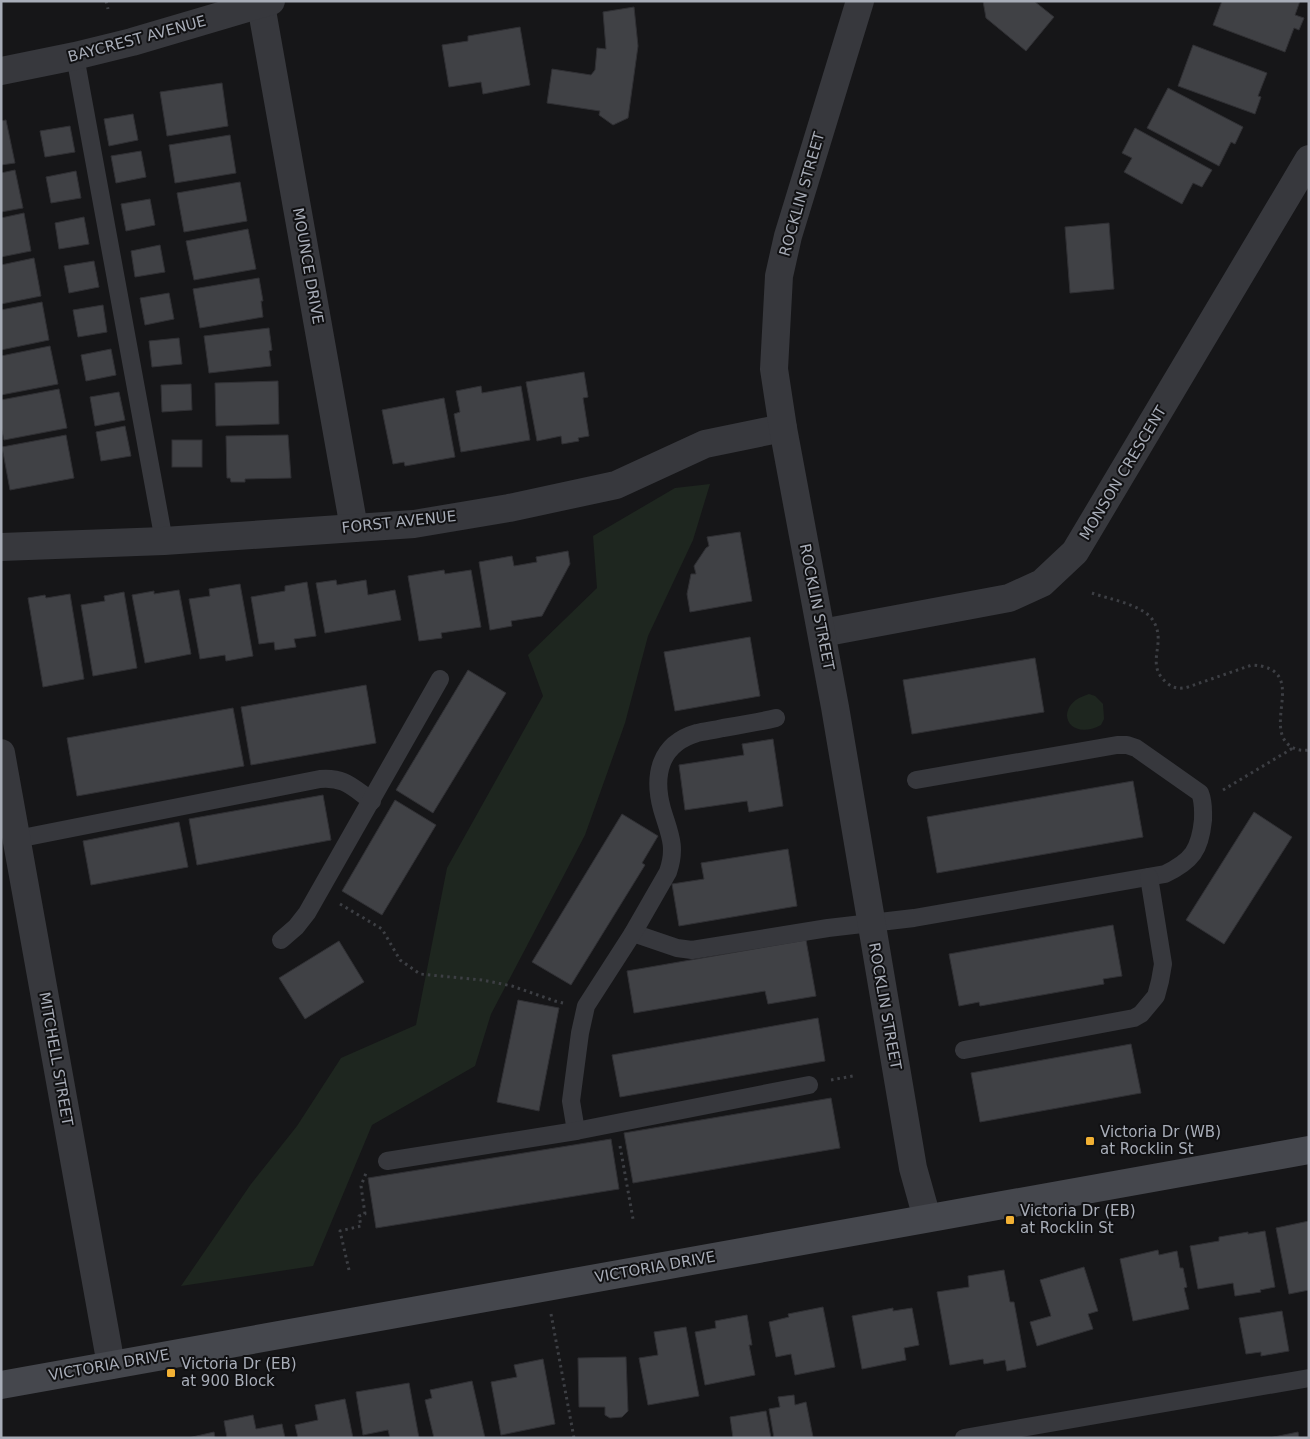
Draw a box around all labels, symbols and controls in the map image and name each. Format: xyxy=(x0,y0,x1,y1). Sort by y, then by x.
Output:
street label: BAYCREST AVENUE xyxy=(66,12,208,66)
street label: ROCKLIN STREET xyxy=(776,129,829,258)
street label: MOUNCE DRIVE xyxy=(289,206,327,326)
street label: MONSON CRESCENT xyxy=(1076,402,1171,543)
street label: FORST AVENUE xyxy=(341,507,457,537)
street label: ROCKLIN STREET xyxy=(796,542,838,673)
street label: ROCKLIN STREET xyxy=(865,941,905,1072)
street label: MITCHELL STREET xyxy=(35,991,77,1128)
place label: Victoria Dr (WB) at Rocklin St xyxy=(1100,1123,1221,1158)
marker: Victoria Dr (WB) at Rocklin St xyxy=(1084,1135,1096,1147)
place label: Victoria Dr (EB) at Rocklin St xyxy=(1020,1202,1136,1237)
marker: Victoria Dr (EB) at Rocklin St xyxy=(1004,1214,1016,1226)
street label: VICTORIA DRIVE xyxy=(593,1248,717,1286)
street label: VICTORIA DRIVE xyxy=(47,1346,171,1384)
place label: Victoria Dr (EB) at 900 Block xyxy=(181,1355,297,1390)
marker: Victoria Dr (EB) at 900 Block xyxy=(165,1367,177,1379)

